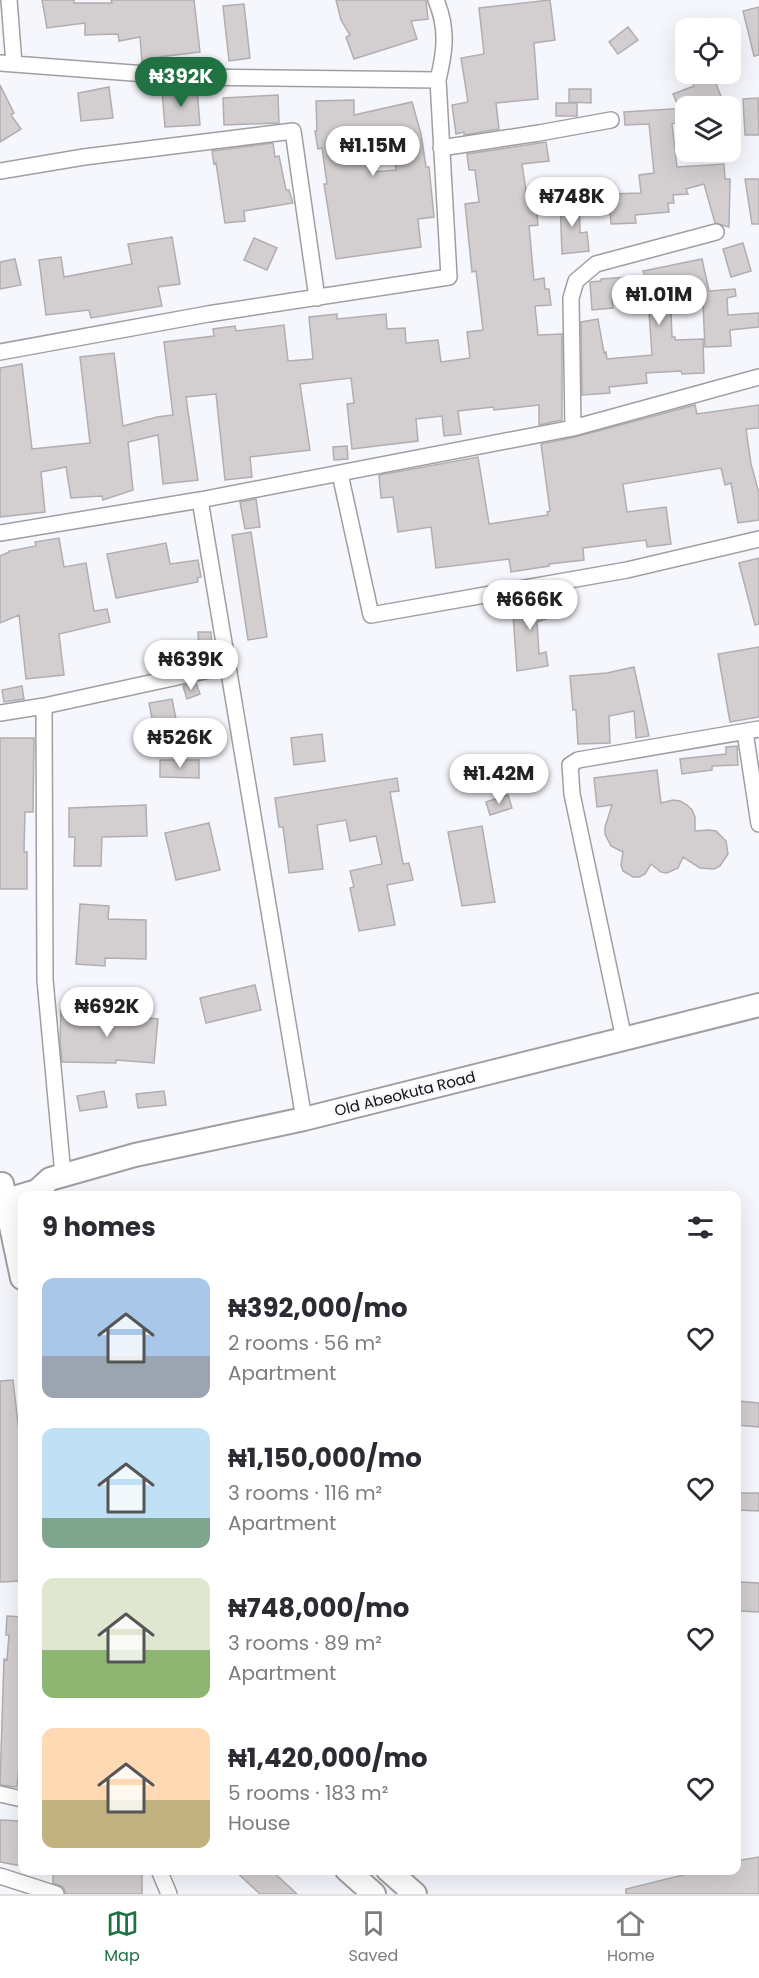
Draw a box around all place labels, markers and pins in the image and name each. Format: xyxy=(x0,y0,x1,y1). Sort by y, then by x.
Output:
pin: ₦392K xyxy=(139,57,223,108)
pin: ₦1.15M xyxy=(324,126,422,177)
pin: ₦748K xyxy=(530,177,614,228)
pin: ₦1.01M xyxy=(610,275,708,326)
pin: ₦666K xyxy=(488,580,572,631)
pin: ₦639K xyxy=(149,640,233,691)
pin: ₦526K xyxy=(138,718,222,769)
pin: ₦1.42M xyxy=(450,754,548,805)
pin: ₦692K xyxy=(65,987,149,1038)

